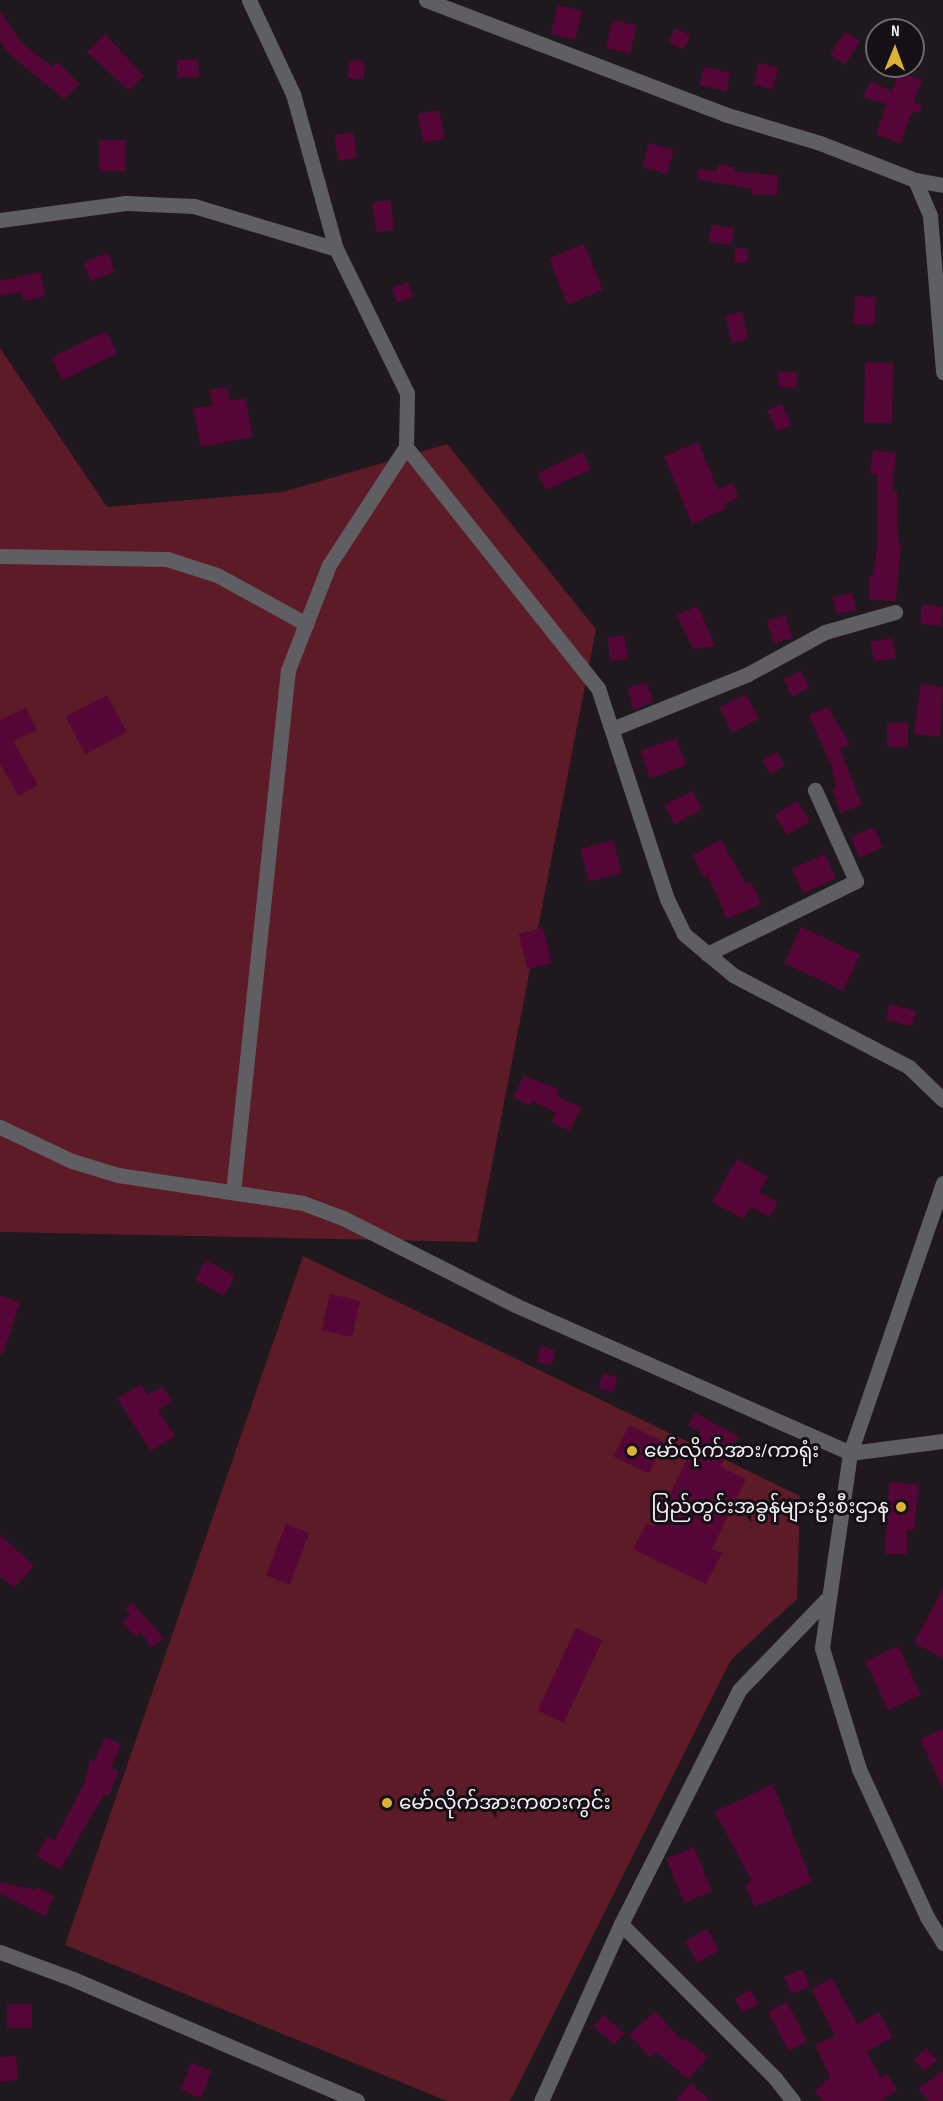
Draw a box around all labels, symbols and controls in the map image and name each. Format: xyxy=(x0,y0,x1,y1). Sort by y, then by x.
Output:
north arrow xyxy=(865,18,925,78)
text: N xyxy=(891,22,900,41)
place label: မော်လိုက်အား/ကာရုံး xyxy=(644,1439,819,1463)
marker: မော်လိုက်အား/ကာရုံး xyxy=(625,1444,639,1458)
place label: ပြည်တွင်းအခွန်များဦးစီးဌာန xyxy=(651,1495,889,1519)
marker: ပြည်တွင်းအခွန်များဦးစီးဌာန xyxy=(894,1500,908,1514)
place label: မော်လိုက်အားကစားကွင်း xyxy=(399,1791,611,1815)
marker: မော်လိုက်အားကစားကွင်း xyxy=(380,1796,394,1810)

